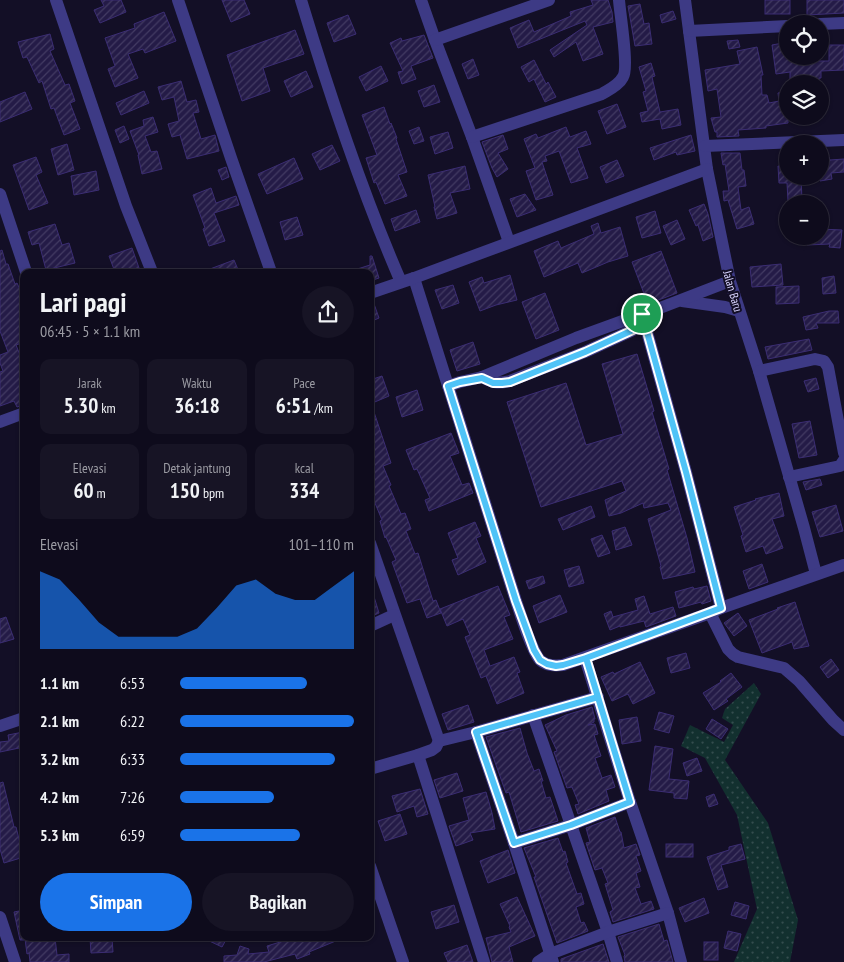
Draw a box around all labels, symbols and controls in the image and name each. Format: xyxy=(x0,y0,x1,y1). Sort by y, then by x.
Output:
map controls xyxy=(779,15,829,245)
button: locate xyxy=(779,15,829,65)
button: layers xyxy=(779,75,829,125)
button: + xyxy=(779,135,829,185)
button: − xyxy=(779,195,829,245)
street label: Jalan Baru xyxy=(720,268,746,313)
text: Lari pagi xyxy=(40,283,126,320)
button: share xyxy=(302,286,354,338)
pin xyxy=(621,293,663,335)
icon: arrive xyxy=(628,300,656,328)
text: 06:45 · 5 × 1.1 km xyxy=(40,321,140,341)
text: Jarak xyxy=(78,374,102,392)
text: Waktu xyxy=(182,374,212,392)
text: Pace xyxy=(293,374,315,392)
text: 5.30 xyxy=(64,392,98,419)
text: 36:18 xyxy=(174,392,220,419)
text: 6:51 xyxy=(276,392,311,419)
text: km xyxy=(98,399,116,417)
text: /km xyxy=(311,399,333,417)
text: Elevasi xyxy=(73,459,106,477)
text: Detak jantung xyxy=(163,459,231,477)
text: kcal xyxy=(295,459,314,477)
text: 60 xyxy=(74,477,94,504)
text: 150 xyxy=(170,477,200,504)
text: 334 xyxy=(289,477,319,504)
text: m xyxy=(94,484,106,502)
text: bpm xyxy=(200,484,224,502)
text: Elevasi xyxy=(40,534,78,554)
text: 101–110 m xyxy=(289,534,354,554)
text: 1.1 km xyxy=(40,673,79,693)
text: 6:53 xyxy=(120,673,145,693)
text: 2.1 km xyxy=(40,711,79,731)
text: 6:22 xyxy=(120,711,145,731)
text: 3.2 km xyxy=(40,749,79,769)
text: 6:33 xyxy=(120,749,145,769)
text: 4.2 km xyxy=(40,787,79,807)
text: 7:26 xyxy=(120,787,145,807)
text: 5.3 km xyxy=(40,825,79,845)
text: 6:59 xyxy=(120,825,145,845)
button: Simpan xyxy=(40,873,192,931)
button: Bagikan xyxy=(202,873,354,931)

